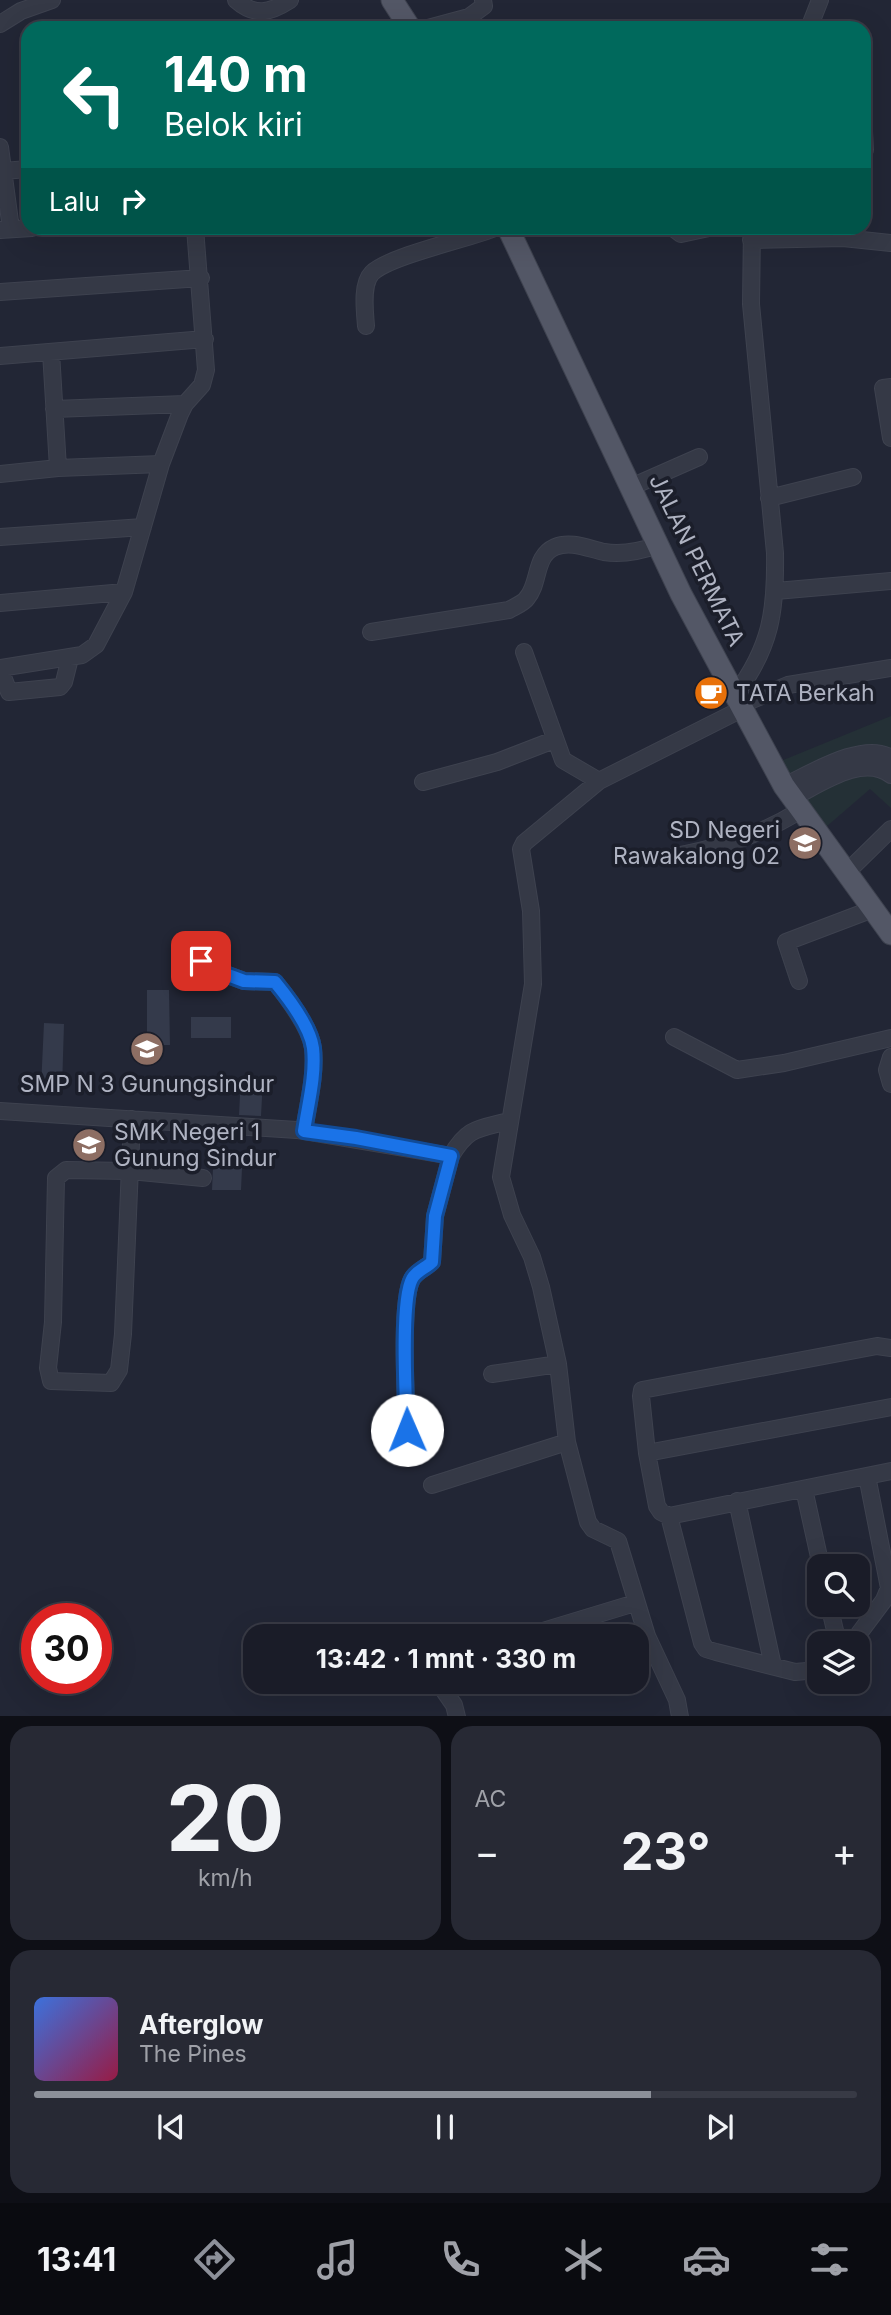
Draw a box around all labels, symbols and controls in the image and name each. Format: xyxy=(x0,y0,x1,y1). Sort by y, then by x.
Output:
text: 140 m xyxy=(164,45,308,104)
icon: left xyxy=(49,49,140,140)
text: Belok kiri xyxy=(164,105,303,144)
icon: right xyxy=(114,182,152,220)
text: Lalu xyxy=(49,186,100,217)
street label: JALAN PERMATA xyxy=(643,469,751,651)
cafe icon: TATA Berkah xyxy=(692,674,730,712)
place label: TATA Berkah xyxy=(736,679,875,707)
place label: SD Negeri Rawakalong 02 xyxy=(613,816,780,870)
school or university icon: SD Negeri Rawakalong 02 xyxy=(786,824,824,862)
pin xyxy=(171,931,231,991)
icon: arrive xyxy=(182,942,220,980)
school or university icon: SMP N 3 Gunungsindur xyxy=(128,1030,166,1068)
place label: SMP N 3 Gunungsindur xyxy=(20,1070,275,1098)
place label: SMK Negeri 1 Gunung Sindur xyxy=(114,1118,277,1172)
school or university icon: SMK Negeri 1 Gunung Sindur xyxy=(70,1126,108,1164)
position arrow xyxy=(370,1393,444,1467)
map controls xyxy=(807,1554,870,1694)
button: search xyxy=(807,1554,870,1617)
speed limit sign: 30 xyxy=(21,1603,112,1694)
button: layers xyxy=(807,1631,870,1694)
text: 13:42 · 1 mnt · 330 m xyxy=(316,1643,576,1674)
text: 20 xyxy=(166,1763,285,1873)
text: AC xyxy=(475,1785,506,1813)
text: 23° xyxy=(621,1820,711,1883)
text: − xyxy=(475,1829,500,1875)
text: + xyxy=(832,1829,857,1875)
text: km/h xyxy=(198,1864,253,1892)
text: Afterglow xyxy=(139,2009,263,2040)
text: The Pines xyxy=(139,2040,247,2068)
icon: previous xyxy=(152,2108,190,2146)
icon: pause xyxy=(426,2108,464,2146)
icon: next xyxy=(701,2108,739,2146)
icon: directions xyxy=(190,2235,239,2284)
icon: music xyxy=(313,2235,362,2284)
icon: phone xyxy=(436,2235,485,2284)
icon: climate xyxy=(559,2235,608,2284)
icon: car xyxy=(682,2235,731,2284)
icon: filters xyxy=(805,2235,854,2284)
text: 13:41 xyxy=(37,2240,116,2279)

